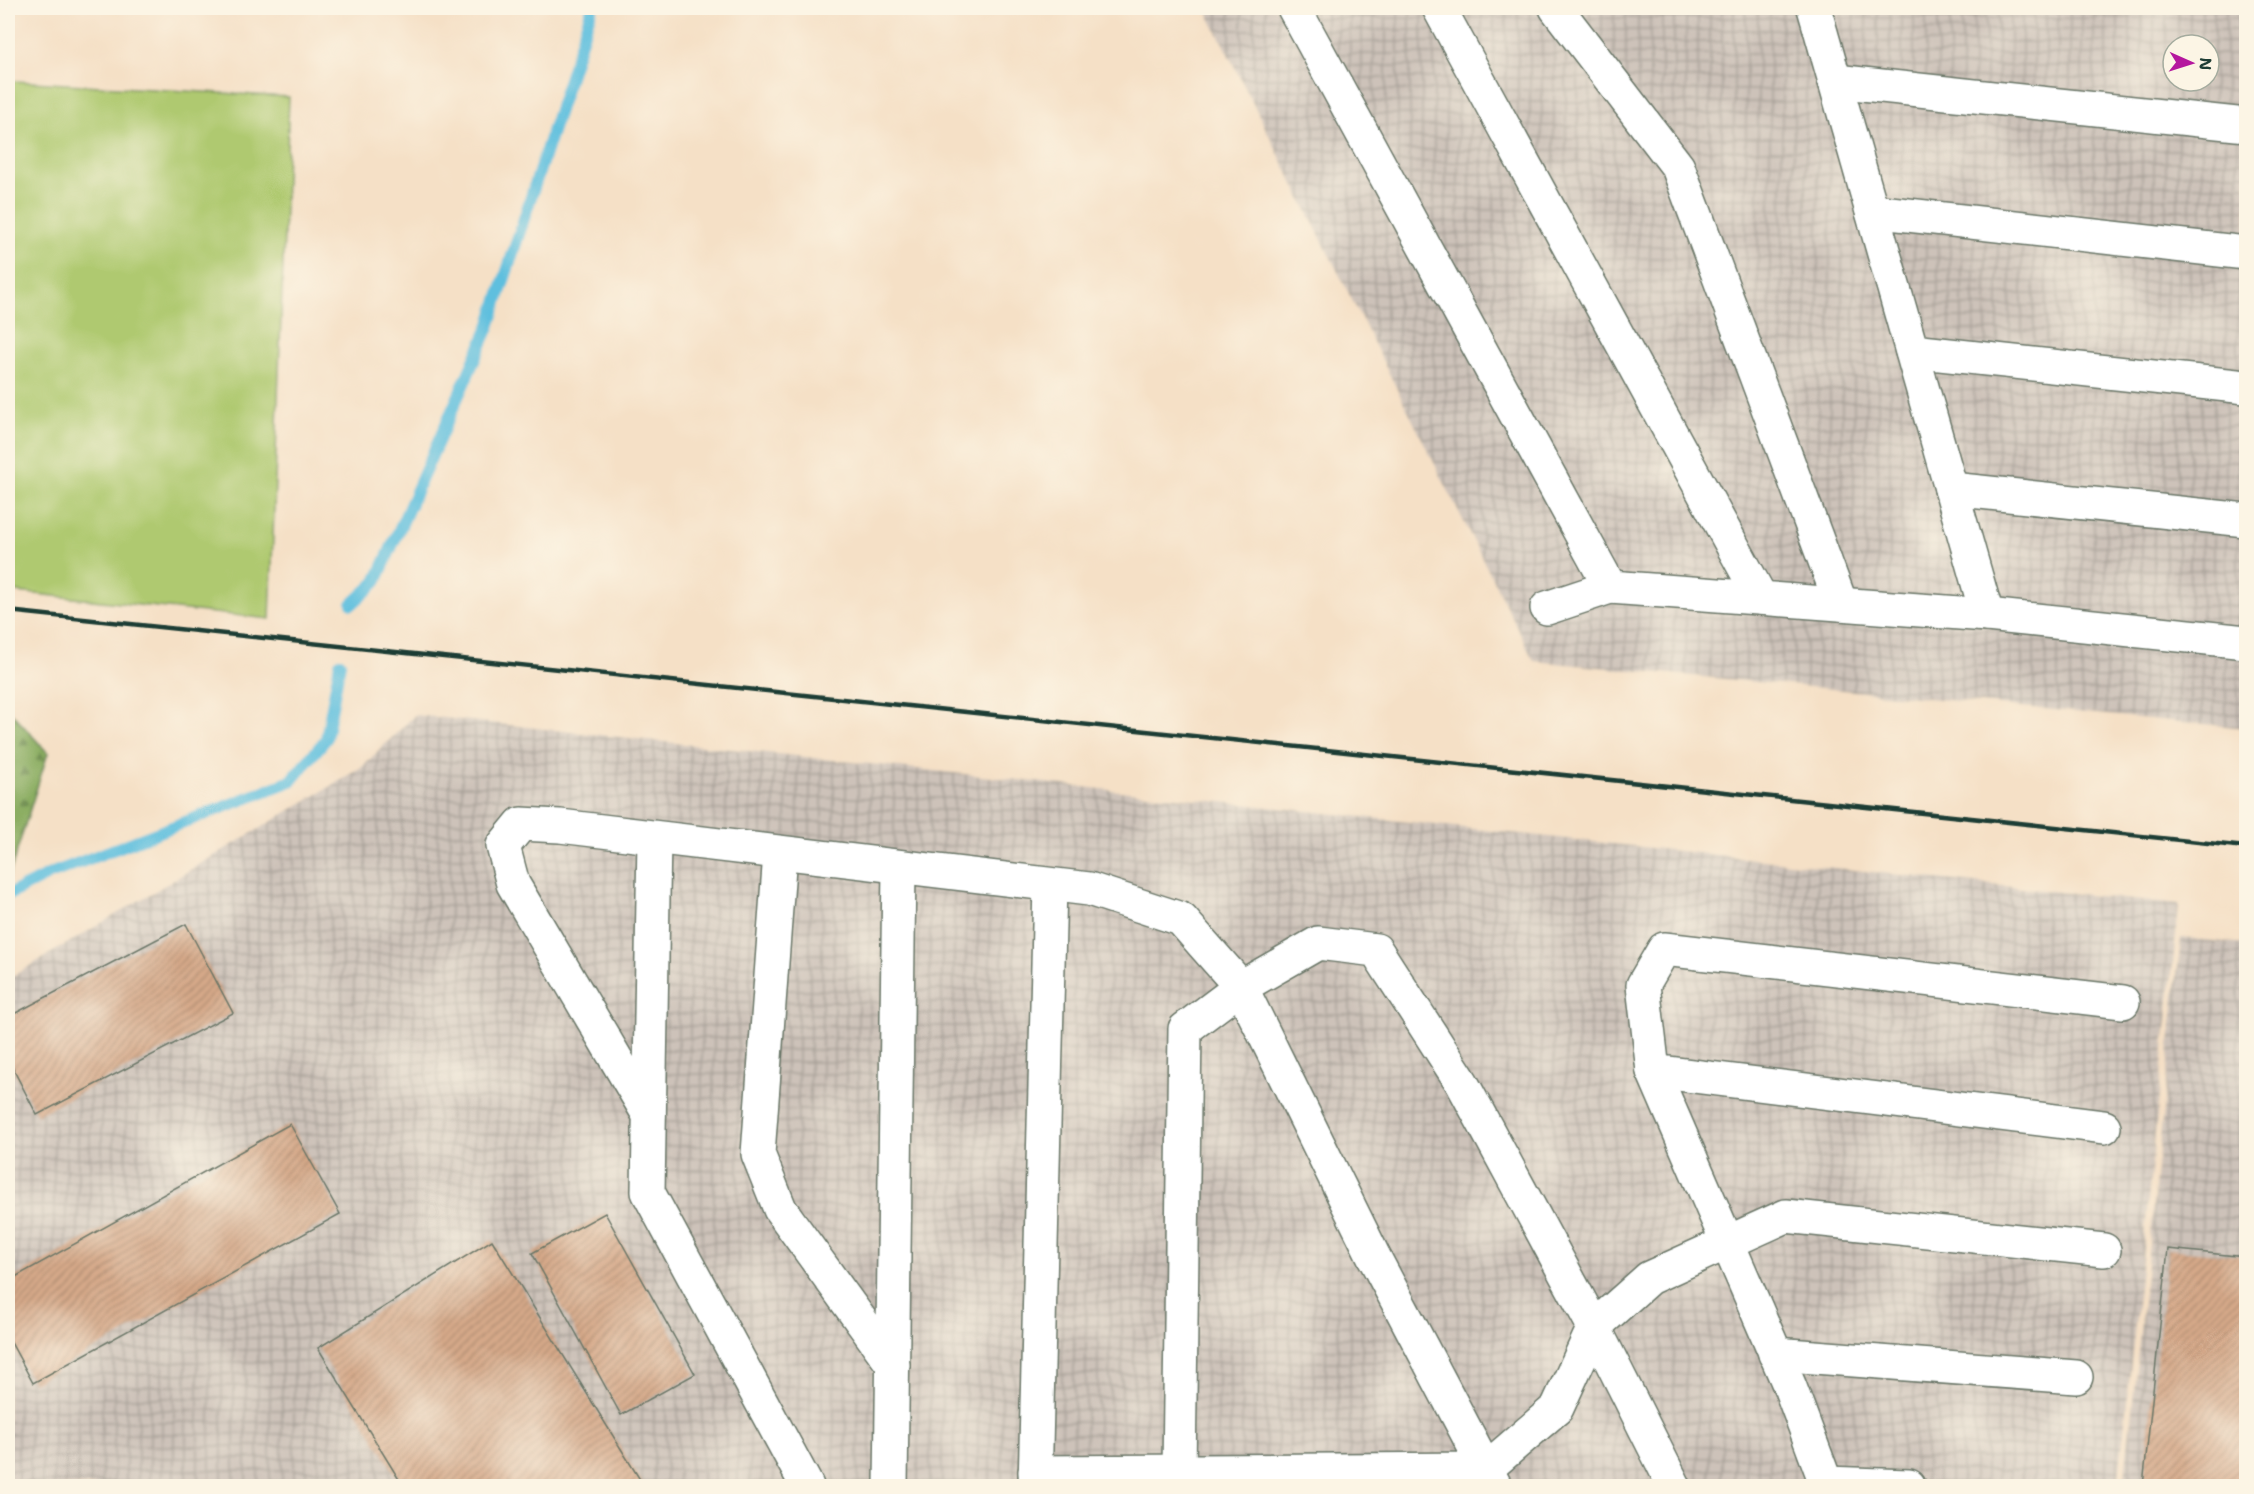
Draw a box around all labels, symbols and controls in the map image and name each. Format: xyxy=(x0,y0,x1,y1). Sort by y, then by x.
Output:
north arrow xyxy=(2161,33,2221,93)
text: N xyxy=(2195,57,2216,71)

